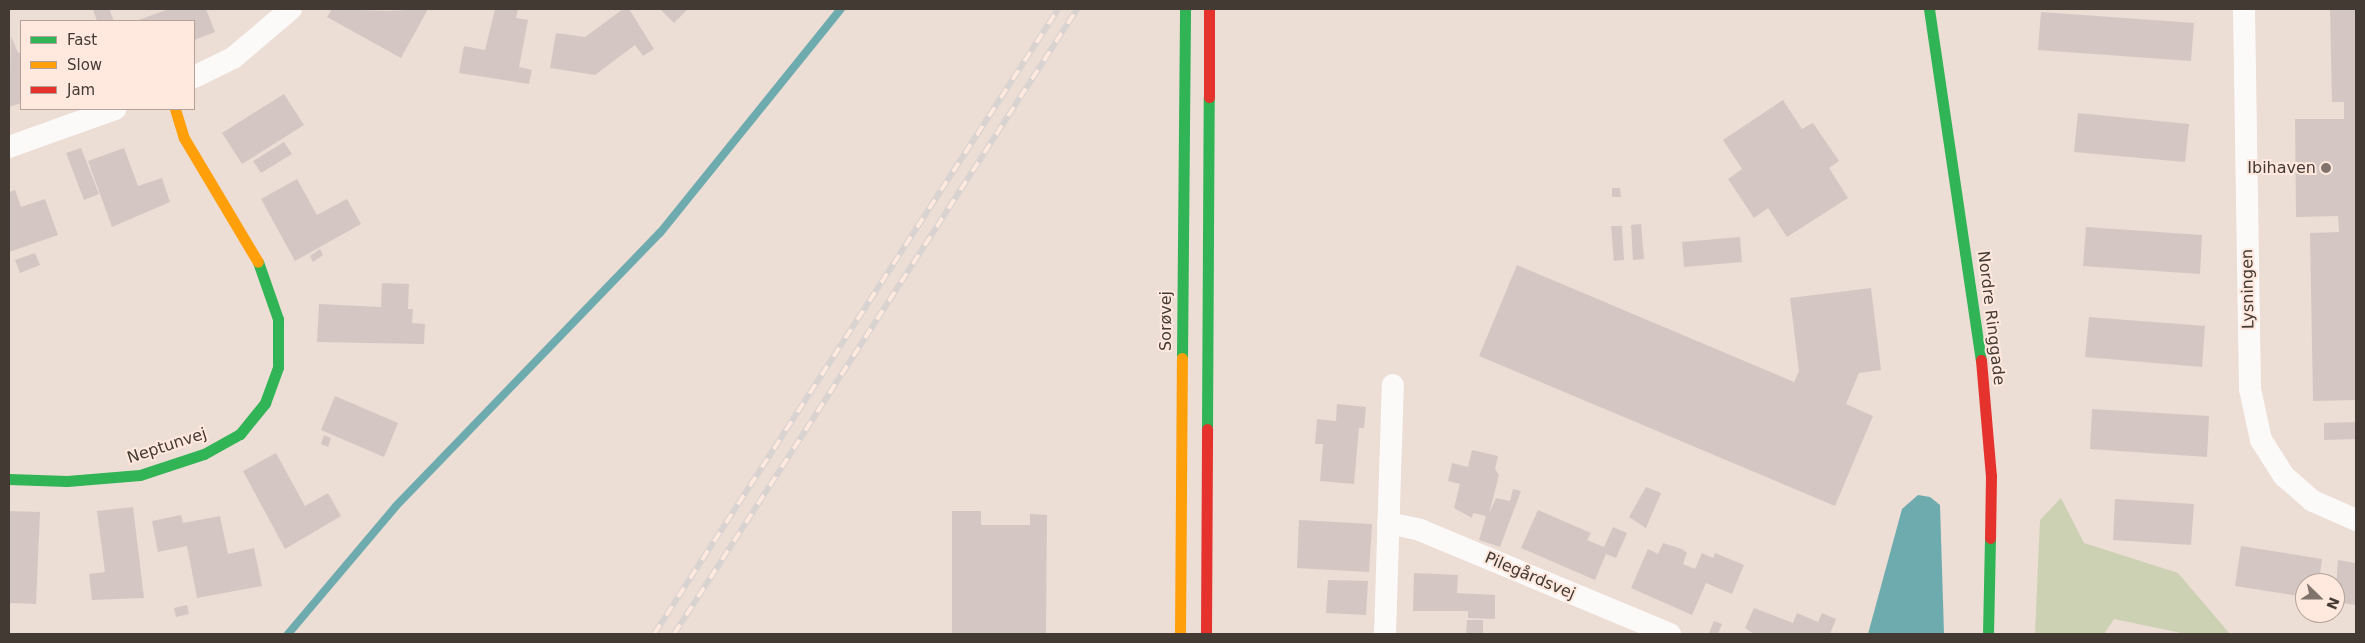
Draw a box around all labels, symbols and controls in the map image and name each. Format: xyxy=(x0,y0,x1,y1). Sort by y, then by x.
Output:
legend xyxy=(20,20,195,110)
text: Fast xyxy=(67,31,97,49)
text: Slow xyxy=(67,56,102,74)
text: Jam xyxy=(67,81,95,99)
place label: Ibihaven xyxy=(2247,158,2316,178)
marker: Ibihaven xyxy=(2320,162,2332,174)
street label: Lysningen xyxy=(2238,249,2258,329)
street label: Nordre Ringgade xyxy=(1973,250,2009,386)
street label: Sorøvej xyxy=(1156,291,1176,351)
street label: Neptunvej xyxy=(125,424,209,468)
street label: Pilegårdsvej xyxy=(1482,548,1578,604)
north arrow xyxy=(2295,573,2345,623)
text: N xyxy=(2323,595,2343,612)

